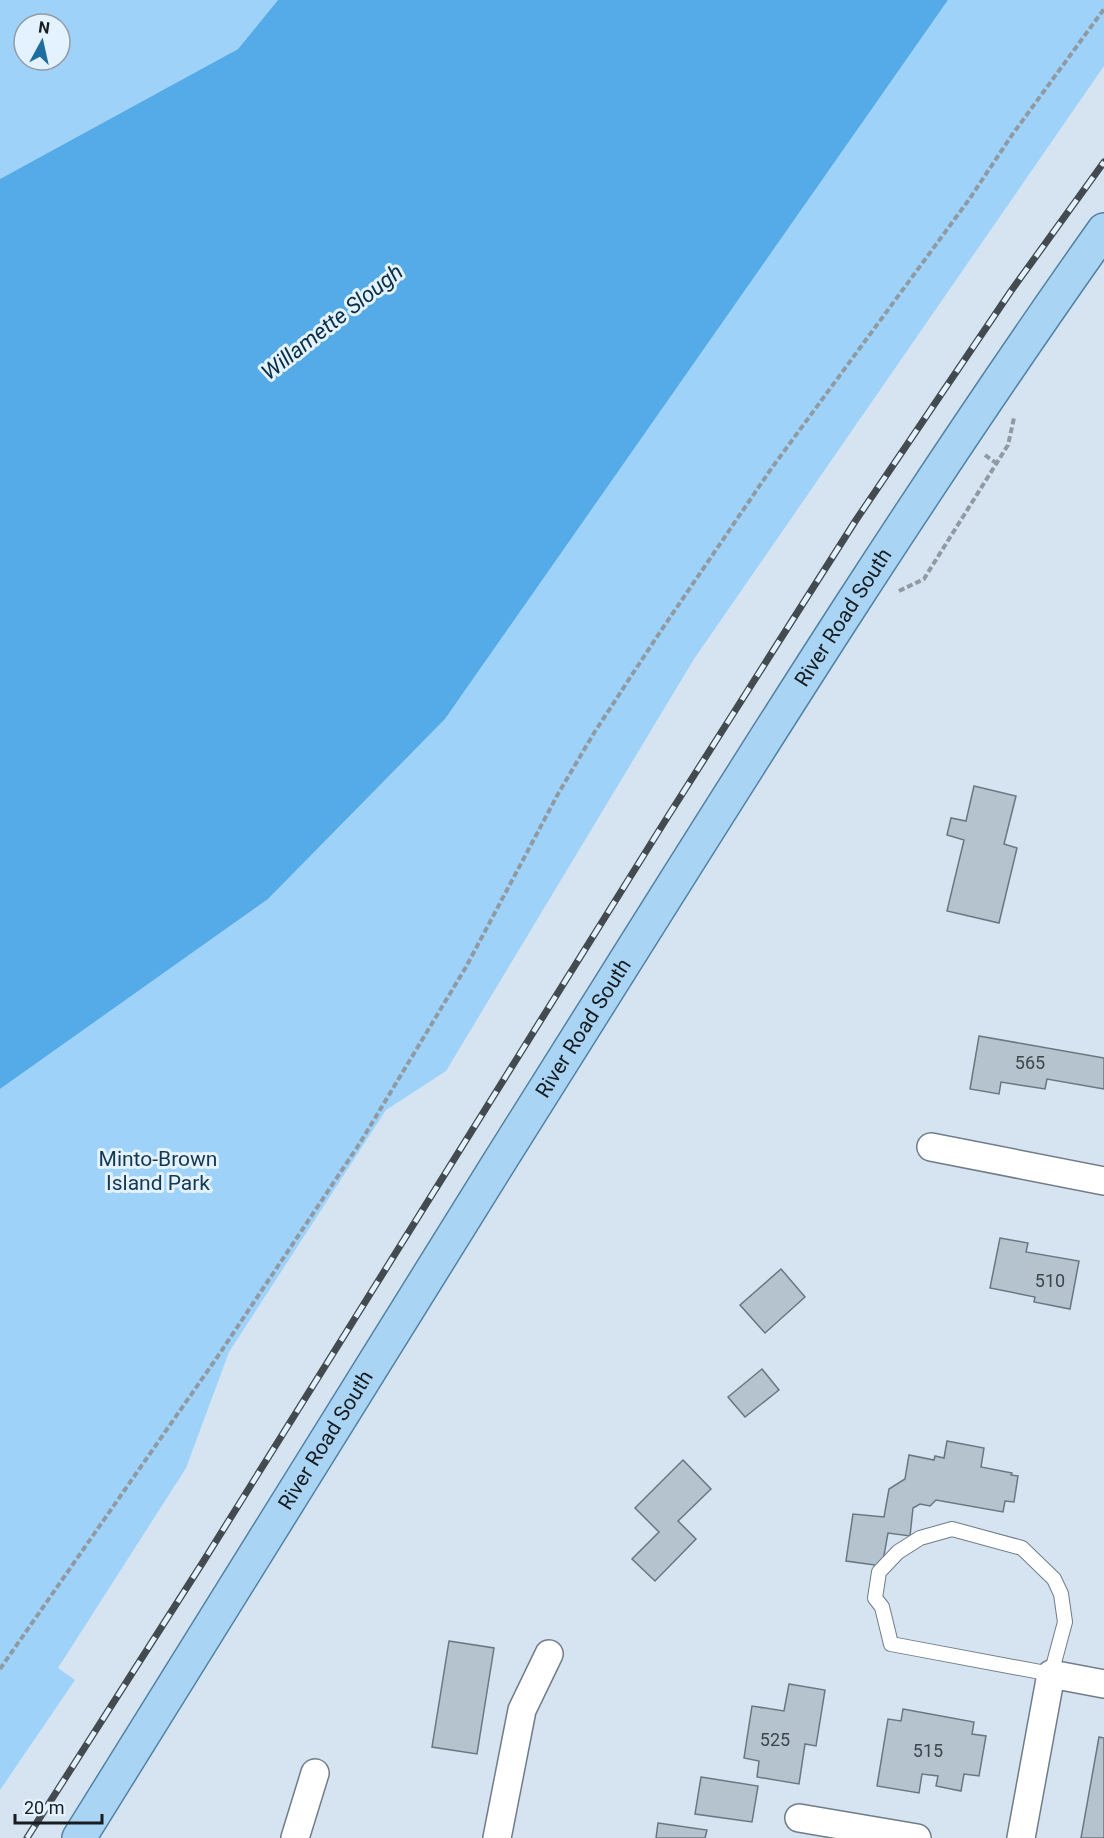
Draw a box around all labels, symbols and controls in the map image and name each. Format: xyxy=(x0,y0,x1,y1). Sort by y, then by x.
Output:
north arrow xyxy=(12,12,72,72)
text: N xyxy=(37,17,51,38)
water label: Willamette Slough xyxy=(256,259,408,385)
street label: River Road South xyxy=(790,544,897,691)
street label: River Road South xyxy=(531,954,636,1102)
house number: 565 xyxy=(1015,1052,1045,1073)
park label: Minto-Brown Island Park xyxy=(99,1147,217,1195)
house number: 510 xyxy=(1035,1270,1065,1291)
street label: River Road South xyxy=(273,1366,378,1514)
house number: 525 xyxy=(760,1729,790,1750)
house number: 515 xyxy=(913,1740,943,1761)
scale bar xyxy=(15,1787,102,1825)
text: 20 m xyxy=(24,1797,64,1818)

